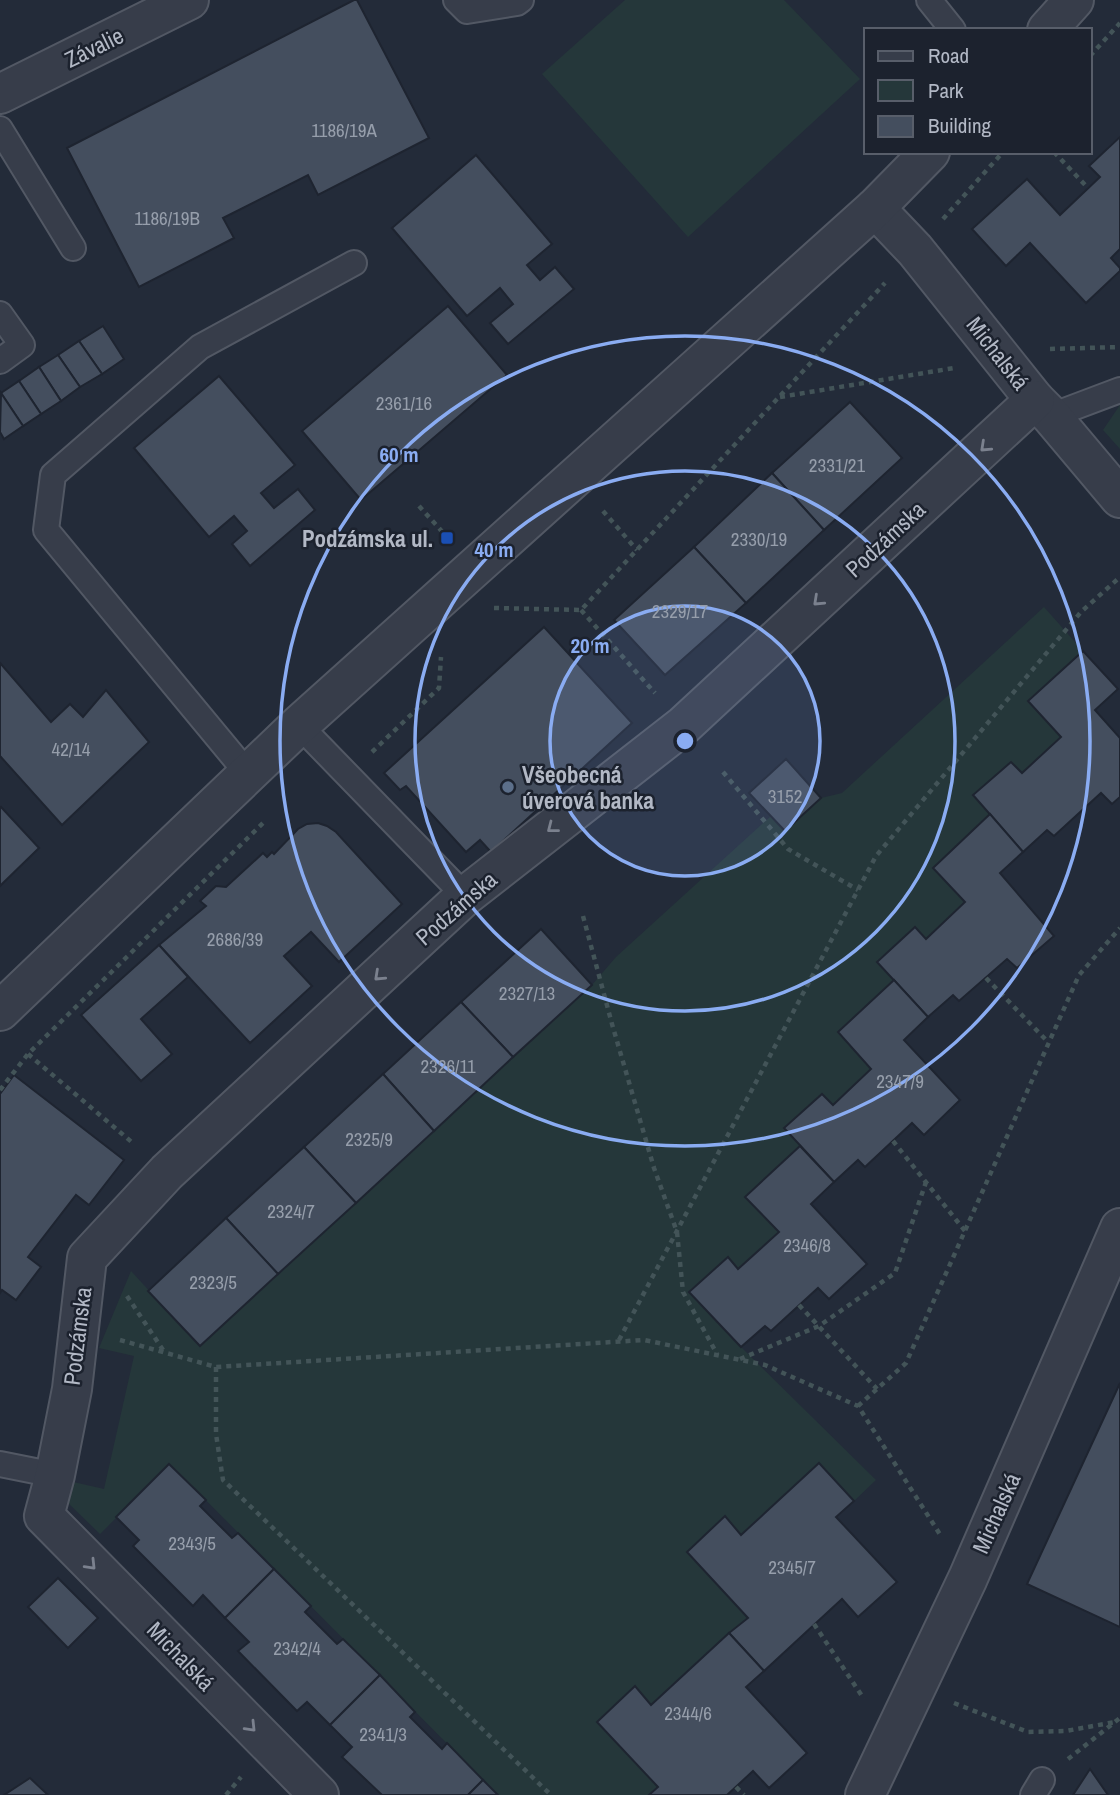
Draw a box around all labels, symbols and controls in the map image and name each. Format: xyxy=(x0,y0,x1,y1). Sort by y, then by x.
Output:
street label: Závalie xyxy=(59,20,129,74)
legend xyxy=(864,28,1092,154)
text: Road xyxy=(928,41,969,70)
text: Park xyxy=(928,76,964,105)
text: Building xyxy=(928,111,992,140)
house number: 1186/19A xyxy=(311,117,377,143)
house number: 1186/19B xyxy=(134,205,200,231)
street label: Michalská xyxy=(960,310,1037,396)
house number: 2361/16 xyxy=(376,390,432,416)
one-way arrow xyxy=(980,438,993,451)
text: 60 m xyxy=(379,440,419,469)
house number: 2331/21 xyxy=(809,452,865,478)
street label: Podzámska xyxy=(838,494,932,584)
place label: Podzámska ul. xyxy=(302,523,433,554)
house number: 2330/19 xyxy=(731,526,787,552)
marker: Podzámska ul. xyxy=(439,530,455,546)
text: 40 m xyxy=(474,535,514,564)
one-way arrow xyxy=(813,593,826,606)
house number: 2329/17 xyxy=(652,598,708,624)
text: 20 m xyxy=(570,631,610,660)
centre of rings xyxy=(673,729,697,753)
house number: 42/14 xyxy=(52,736,91,762)
place label: Všeobecná úverová banka xyxy=(522,759,655,816)
marker: Všeobecná úverová banka xyxy=(500,779,516,795)
house number: 3152 xyxy=(768,783,802,809)
one-way arrow xyxy=(547,820,560,833)
street label: Podzámska xyxy=(409,864,504,952)
house number: 2686/39 xyxy=(207,926,263,952)
one-way arrow xyxy=(374,967,387,980)
house number: 2327/13 xyxy=(499,980,555,1006)
house number: 2326/11 xyxy=(420,1053,476,1079)
house number: 2347/9 xyxy=(876,1068,924,1094)
house number: 2325/9 xyxy=(345,1126,393,1152)
house number: 2324/7 xyxy=(267,1198,315,1224)
house number: 2346/8 xyxy=(783,1232,831,1258)
house number: 2323/5 xyxy=(189,1269,237,1295)
street label: Podzámska xyxy=(56,1285,98,1387)
street label: Michalská xyxy=(965,1467,1028,1558)
house number: 2343/5 xyxy=(168,1530,216,1556)
house number: 2345/7 xyxy=(768,1554,816,1580)
one-way arrow xyxy=(83,1556,96,1569)
street label: Michalská xyxy=(140,1615,222,1698)
house number: 2342/4 xyxy=(273,1635,321,1661)
house number: 2344/6 xyxy=(664,1700,712,1726)
one-way arrow xyxy=(242,1719,255,1732)
house number: 2341/3 xyxy=(359,1721,407,1747)

